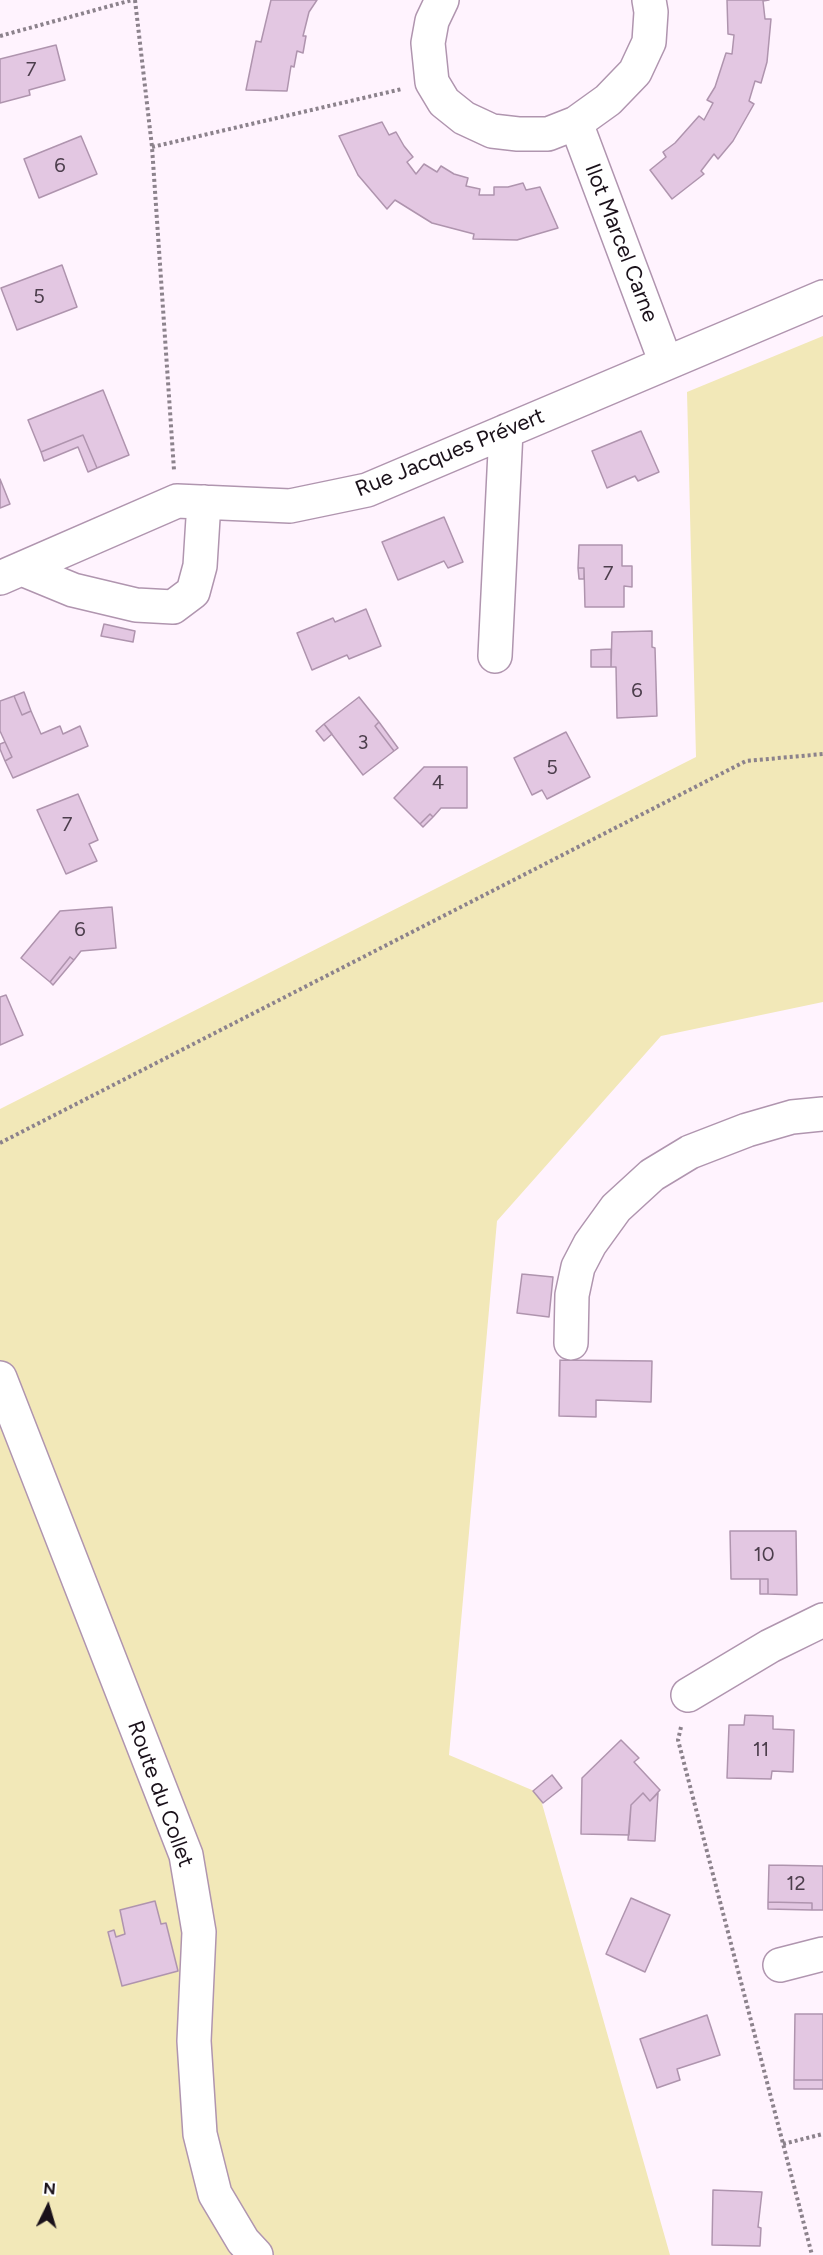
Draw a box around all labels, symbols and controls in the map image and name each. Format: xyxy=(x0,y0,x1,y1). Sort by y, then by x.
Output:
house number: 7 xyxy=(26,58,36,82)
house number: 6 xyxy=(54,154,66,178)
street label: Ilot Marcel Carne xyxy=(579,160,663,326)
house number: 5 xyxy=(33,285,45,309)
street label: Rue Jacques Prévert xyxy=(352,403,548,503)
house number: 7 xyxy=(603,562,613,586)
house number: 6 xyxy=(631,679,643,703)
house number: 3 xyxy=(358,731,368,755)
house number: 5 xyxy=(546,756,558,780)
house number: 4 xyxy=(432,771,444,795)
house number: 7 xyxy=(62,813,72,837)
house number: 6 xyxy=(74,918,86,942)
house number: 10 xyxy=(753,1543,775,1567)
street label: Route du Collet xyxy=(121,1717,199,1871)
house number: 11 xyxy=(753,1738,769,1762)
house number: 12 xyxy=(786,1872,806,1896)
north arrow xyxy=(18,2177,78,2237)
text: N xyxy=(43,2179,57,2199)

